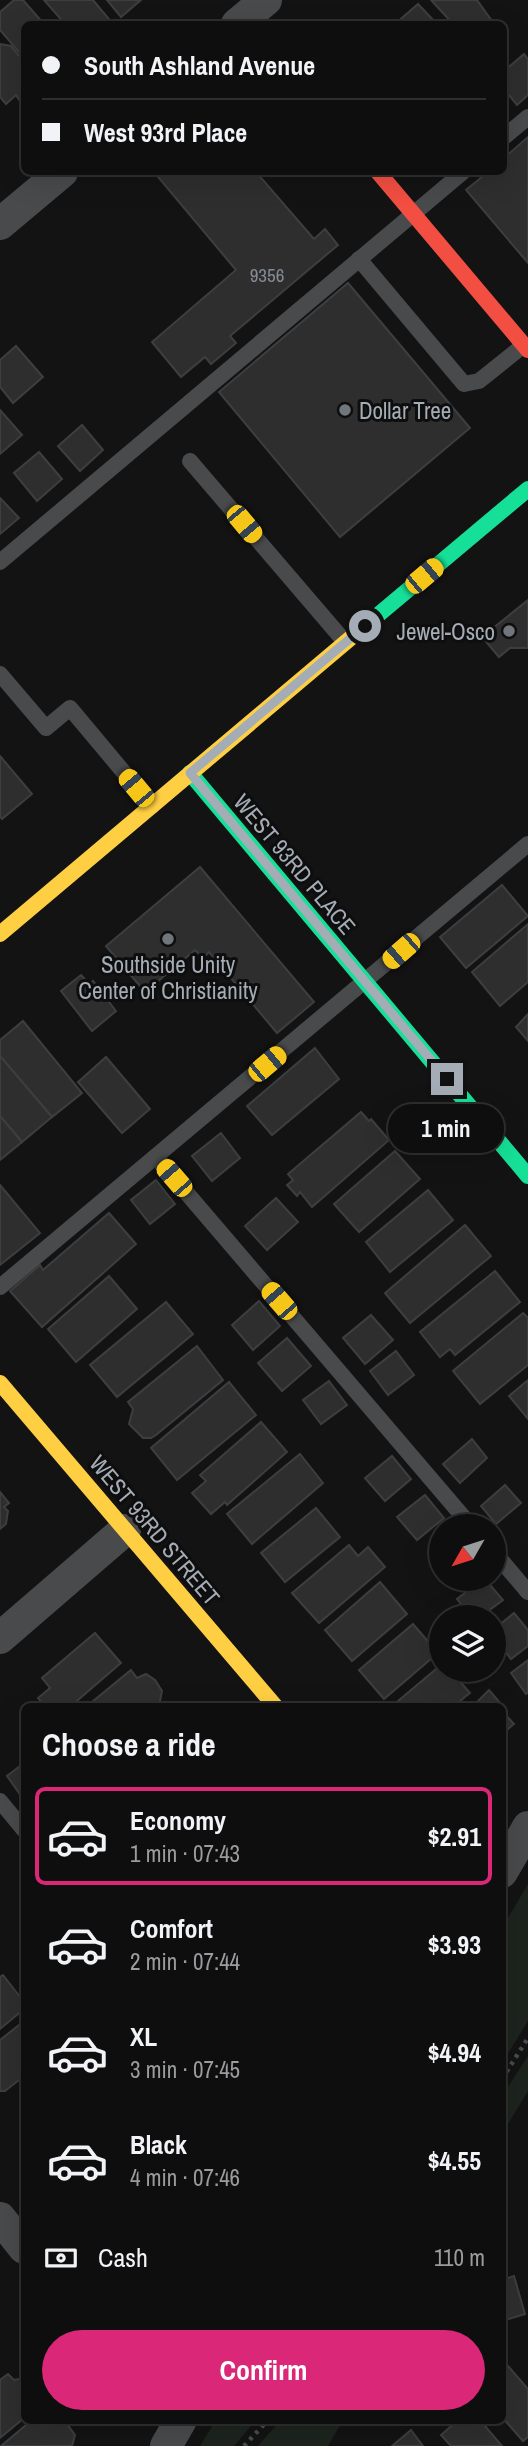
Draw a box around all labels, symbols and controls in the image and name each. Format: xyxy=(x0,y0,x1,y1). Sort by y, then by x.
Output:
text: South Ashland Avenue xyxy=(84,48,315,83)
text: West 93rd Place xyxy=(84,115,247,150)
house number: 9356 xyxy=(250,262,284,288)
place label: Dollar Tree xyxy=(359,395,451,426)
marker: Dollar Tree xyxy=(337,402,353,418)
car xyxy=(223,501,266,547)
car xyxy=(402,554,447,598)
route start xyxy=(349,610,381,642)
place label: Jewel-Osco xyxy=(396,616,495,647)
marker: Jewel-Osco xyxy=(501,623,517,639)
car xyxy=(115,765,158,811)
street label: WEST 93RD PLACE xyxy=(227,787,363,941)
car xyxy=(379,929,424,973)
marker: Southside Unity Center of Christianity xyxy=(160,931,176,947)
place label: Southside Unity Center of Christianity xyxy=(78,949,258,1006)
car xyxy=(245,1042,290,1086)
route end xyxy=(431,1063,463,1095)
callout: 1 min xyxy=(389,1104,505,1152)
text: 1 min xyxy=(421,1113,471,1144)
car xyxy=(153,1155,196,1201)
car xyxy=(258,1278,301,1324)
street label: WEST 93RD STREET xyxy=(83,1448,227,1612)
north arrow xyxy=(429,1514,506,1591)
map controls xyxy=(429,1514,506,1682)
button: layers xyxy=(429,1605,506,1682)
text: Choose a ride xyxy=(42,1723,216,1766)
text: Economy xyxy=(130,1803,226,1838)
icon: car xyxy=(46,1805,109,1868)
text: $2.91 xyxy=(428,1819,481,1854)
text: 1 min · 07:43 xyxy=(130,1838,240,1869)
text: Comfort xyxy=(130,1911,213,1946)
icon: car xyxy=(46,1913,109,1976)
text: $3.93 xyxy=(428,1927,481,1962)
text: 2 min · 07:44 xyxy=(130,1946,240,1977)
text: XL xyxy=(130,2019,157,2054)
icon: car xyxy=(46,2021,109,2084)
text: $4.94 xyxy=(428,2035,481,2070)
text: 3 min · 07:45 xyxy=(130,2054,240,2085)
text: Black xyxy=(130,2127,187,2162)
icon: car xyxy=(46,2129,109,2192)
text: $4.55 xyxy=(428,2143,481,2178)
text: 4 min · 07:46 xyxy=(130,2162,240,2193)
icon: cash xyxy=(42,2239,80,2277)
text: Cash xyxy=(98,2240,148,2275)
text: 110 m xyxy=(434,2242,485,2273)
button: Confirm xyxy=(42,2330,485,2410)

